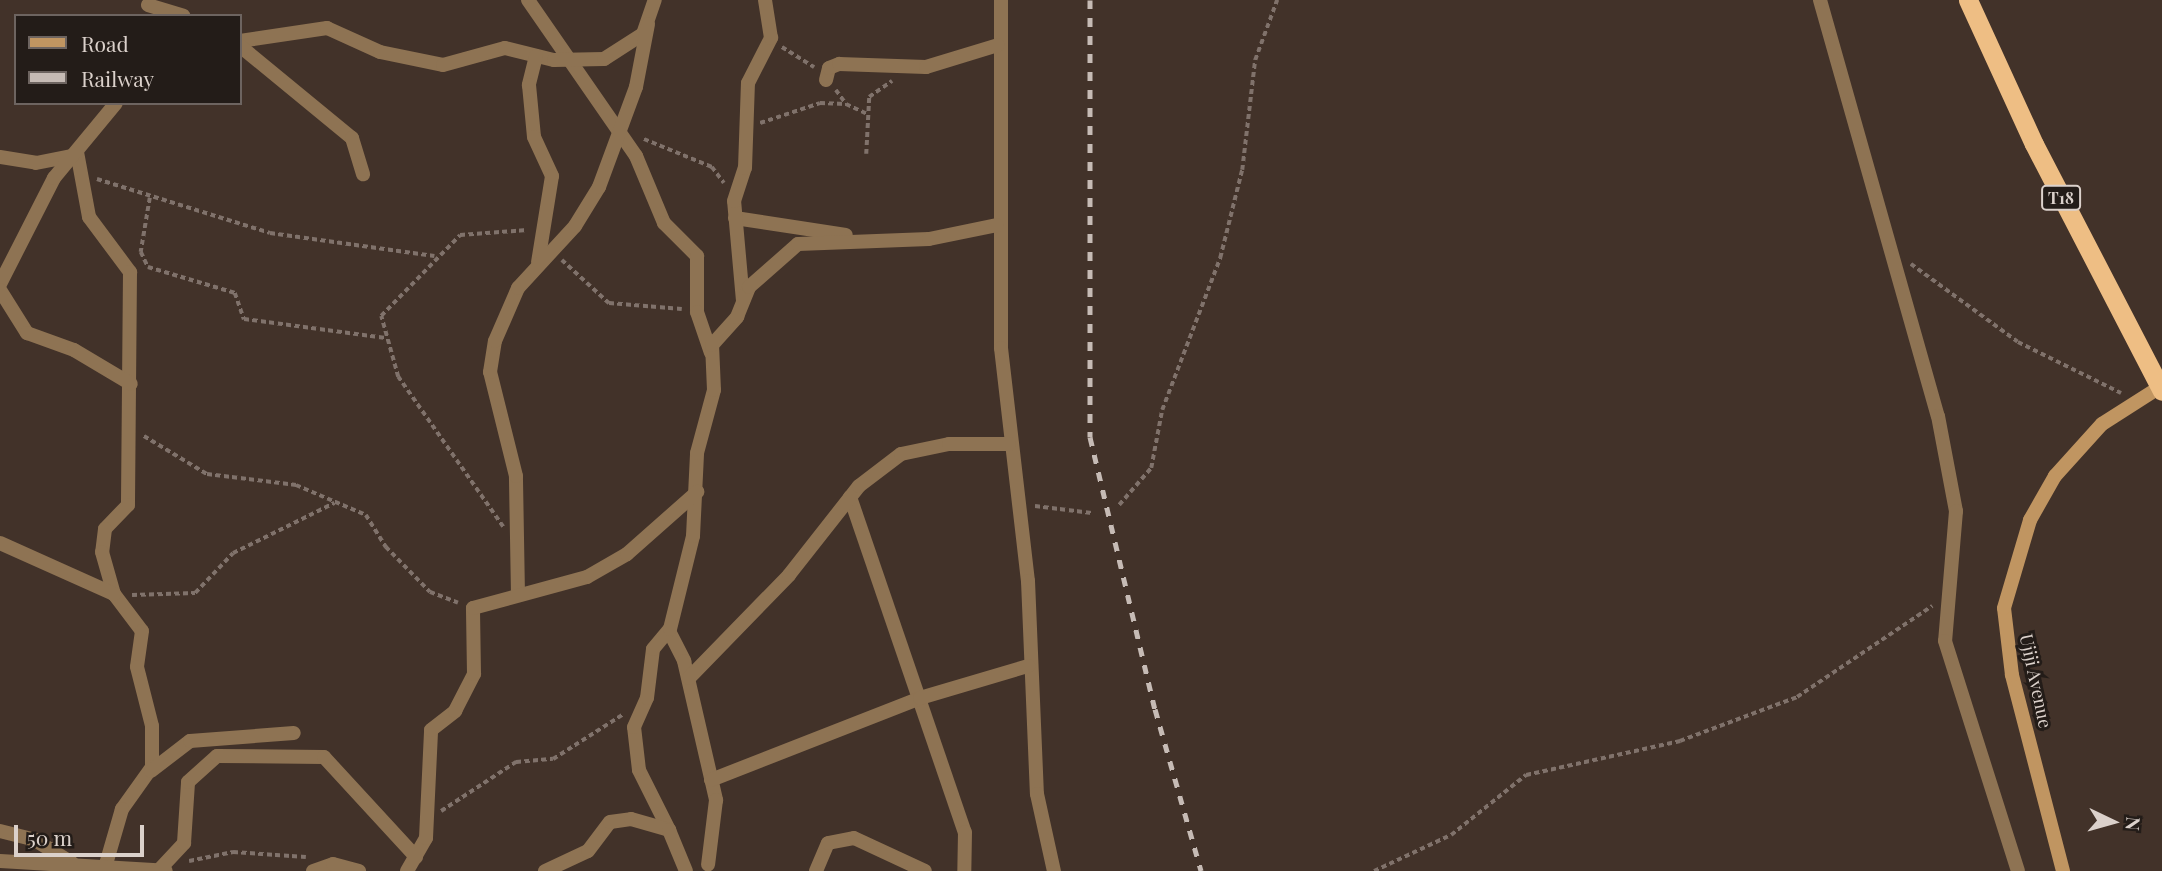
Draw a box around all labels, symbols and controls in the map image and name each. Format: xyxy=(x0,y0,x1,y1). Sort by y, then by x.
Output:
legend xyxy=(14,14,242,105)
text: Road xyxy=(81,29,129,57)
text: Railway xyxy=(81,64,154,92)
road number: T18 xyxy=(2040,186,2082,210)
street label: Ujiji Avenue xyxy=(2015,632,2057,730)
north arrow xyxy=(2078,787,2148,857)
scale bar xyxy=(18,812,147,856)
text: N xyxy=(2120,816,2147,832)
text: 50 m xyxy=(27,823,72,851)

